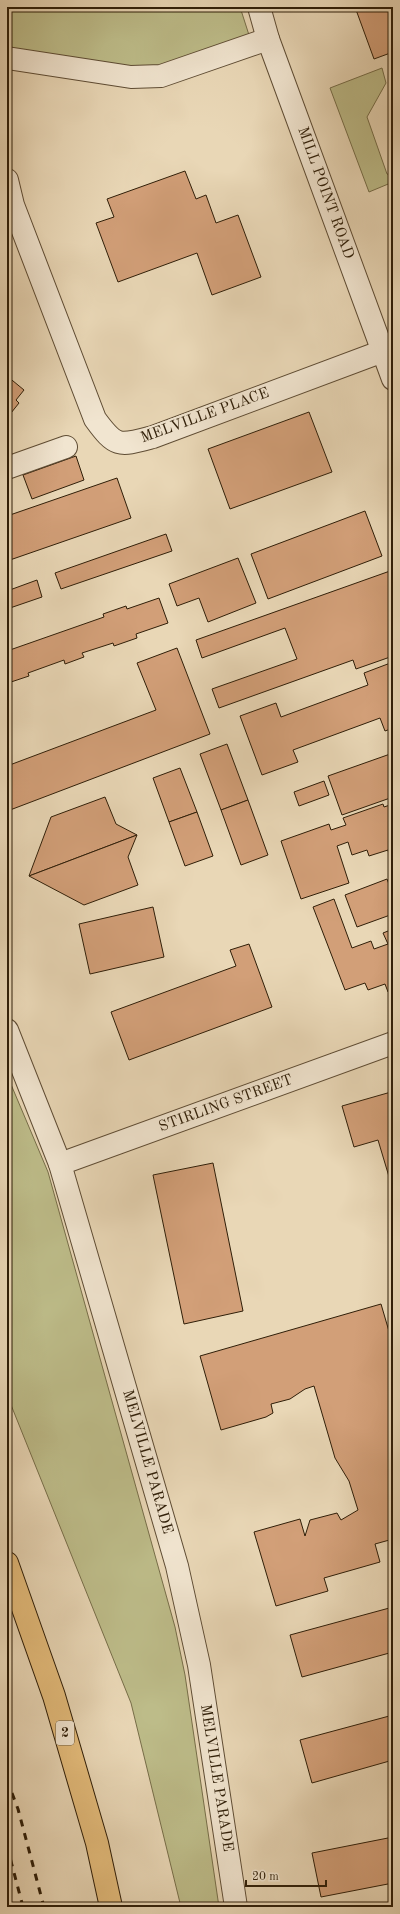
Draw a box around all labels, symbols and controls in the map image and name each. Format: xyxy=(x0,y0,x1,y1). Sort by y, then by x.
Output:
street label: MILL POINT ROAD xyxy=(294,125,356,261)
street label: MELVILLE PLACE xyxy=(139,386,271,446)
street label: STIRLING STREET xyxy=(157,1073,295,1135)
street label: MELVILLE PARADE xyxy=(119,1388,175,1536)
street label: MELVILLE PARADE xyxy=(197,1703,235,1853)
road number: 2 xyxy=(56,1721,74,1745)
scale bar xyxy=(246,1862,326,1888)
text: 20 m xyxy=(252,1871,279,1883)

